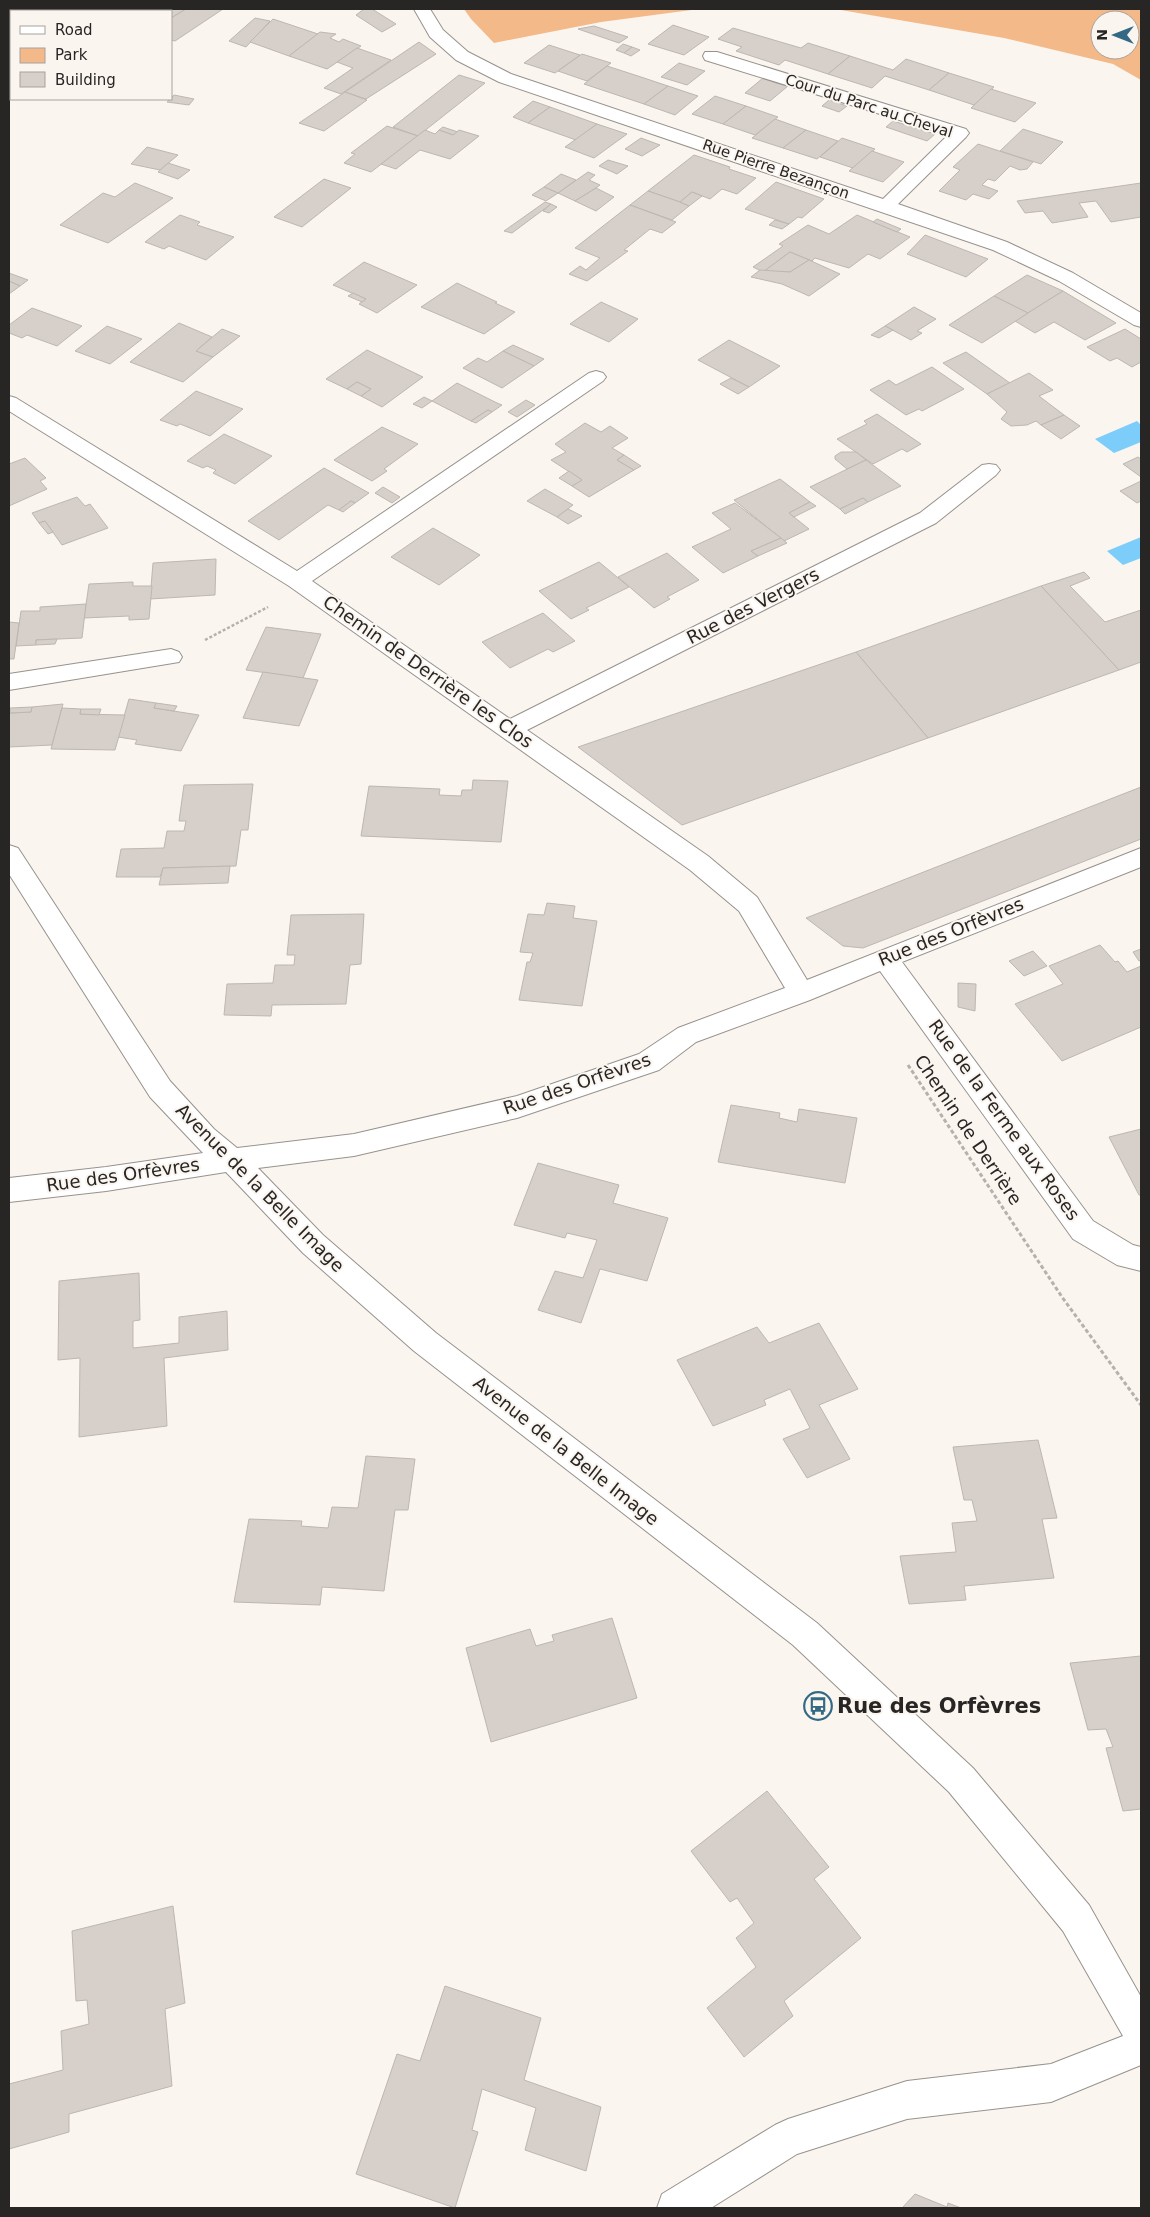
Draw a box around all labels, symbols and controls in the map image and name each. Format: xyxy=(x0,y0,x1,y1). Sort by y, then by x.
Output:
legend xyxy=(10,10,172,100)
north arrow xyxy=(1090,10,1140,60)
text: Road xyxy=(55,21,93,39)
text: N xyxy=(1094,29,1110,41)
text: Park xyxy=(55,46,88,64)
street label: Cour du Parc au Cheval xyxy=(783,70,955,142)
text: Building xyxy=(55,71,116,89)
street label: Rue Pierre Bezançon xyxy=(700,135,852,203)
street label: Rue des Vergers xyxy=(683,563,823,648)
street label: Chemin de Derrière les Clos xyxy=(319,591,537,752)
street label: Rue des Orfèvres xyxy=(875,893,1026,970)
street label: Rue de la Ferme aux Roses xyxy=(924,1015,1084,1224)
street label: Rue des Orfèvres xyxy=(500,1048,653,1119)
street label: Chemin de Derrière xyxy=(910,1051,1026,1209)
street label: Avenue de la Belle Image xyxy=(172,1099,349,1276)
street label: Rue des Orfèvres xyxy=(45,1153,201,1196)
street label: Avenue de la Belle Image xyxy=(470,1372,663,1529)
bus stop icon: Rue des Orfèvres xyxy=(803,1691,833,1721)
place label: Rue des Orfèvres xyxy=(837,1694,1041,1718)

